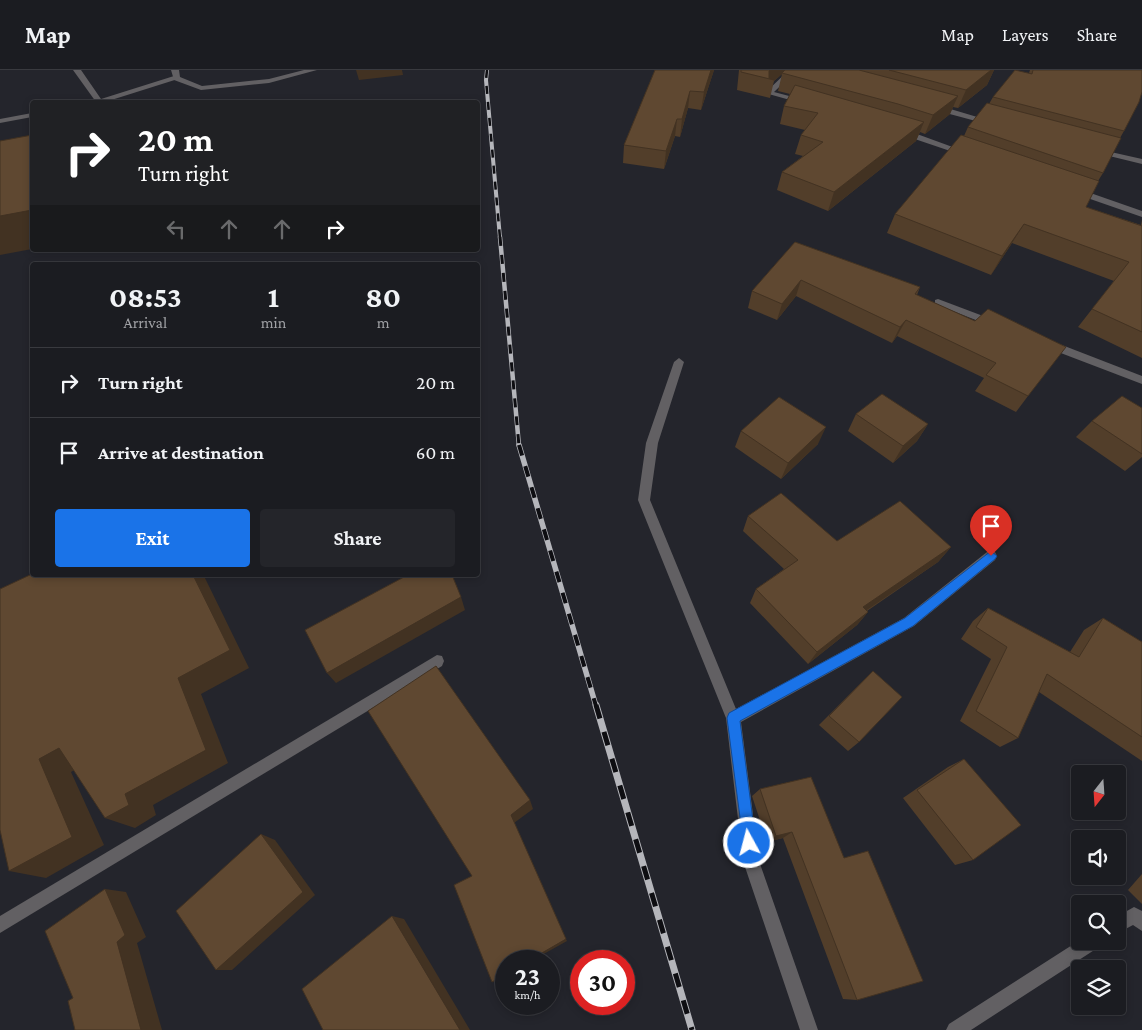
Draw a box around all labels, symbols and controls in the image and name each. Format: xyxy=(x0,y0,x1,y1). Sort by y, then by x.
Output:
text: Map xyxy=(25,21,71,48)
text: Map xyxy=(941,25,974,45)
text: Layers xyxy=(1002,25,1049,45)
text: Share xyxy=(1077,25,1117,45)
icon: right xyxy=(55,120,120,185)
text: 20 m xyxy=(138,120,213,159)
text: Turn right xyxy=(138,161,229,186)
icon: left xyxy=(162,215,190,243)
icon: ahead xyxy=(215,215,243,243)
icon: ahead xyxy=(268,215,296,243)
icon: right xyxy=(321,215,349,243)
text: 08:53 xyxy=(109,280,182,313)
text: 1 xyxy=(268,280,279,313)
text: 80 xyxy=(365,280,401,313)
text: Arrival xyxy=(124,314,167,331)
text: min xyxy=(261,314,286,331)
text: m xyxy=(377,314,390,331)
icon: right xyxy=(55,369,83,397)
text: Turn right xyxy=(98,372,183,393)
text: 20 m xyxy=(416,372,455,393)
icon: arrive xyxy=(55,439,83,467)
text: Arrive at destination xyxy=(98,442,264,463)
text: 60 m xyxy=(416,442,455,463)
pin xyxy=(970,505,1012,556)
button: Exit xyxy=(55,509,250,567)
button: Share xyxy=(260,509,455,567)
icon: arrive xyxy=(977,512,1005,540)
north arrow xyxy=(1071,765,1126,820)
map controls xyxy=(1071,765,1126,1015)
position arrow xyxy=(722,816,774,868)
button: sound xyxy=(1071,830,1126,885)
button: search xyxy=(1071,895,1126,950)
speed limit sign: 30 xyxy=(570,950,635,1015)
button: layers xyxy=(1071,960,1126,1015)
text: 23 xyxy=(515,963,540,990)
text: km/h xyxy=(515,988,540,1002)

